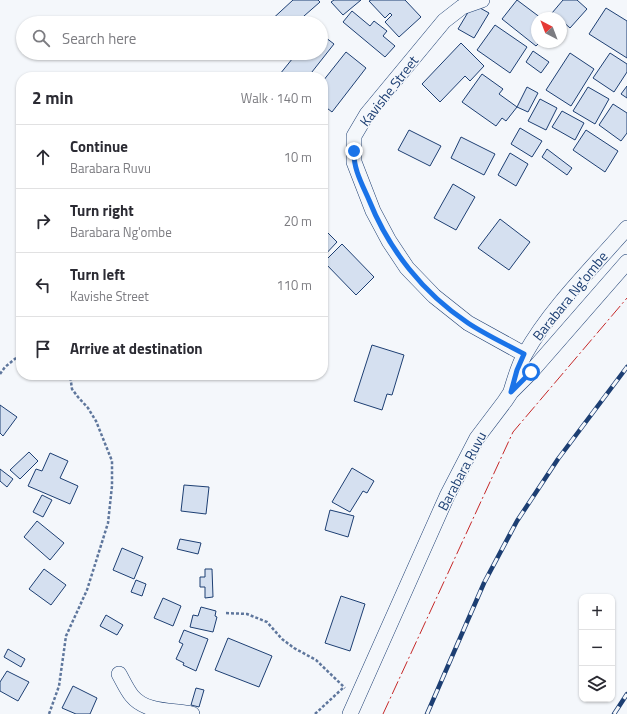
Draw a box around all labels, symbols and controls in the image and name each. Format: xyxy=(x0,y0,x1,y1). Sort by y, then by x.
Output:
north arrow xyxy=(531,12,567,48)
search box xyxy=(16,16,328,60)
icon: search xyxy=(30,27,52,49)
text: Search here xyxy=(62,27,136,50)
street label: Kavishe Street xyxy=(354,51,423,131)
text: 2 min xyxy=(32,85,73,111)
text: Walk · 140 m xyxy=(241,88,312,108)
text: Continue xyxy=(70,135,128,158)
route end xyxy=(345,142,363,160)
icon: ahead xyxy=(32,146,54,168)
text: 10 m xyxy=(284,147,312,167)
text: Barabara Ruvu xyxy=(70,158,151,178)
text: Turn right xyxy=(70,199,134,222)
icon: right xyxy=(32,210,54,232)
text: 20 m xyxy=(284,211,312,231)
text: Barabara Ng'ombe xyxy=(70,222,172,242)
street label: Barabara Ng'ombe xyxy=(527,246,612,345)
text: Turn left xyxy=(70,263,125,286)
icon: left xyxy=(32,274,54,296)
text: 110 m xyxy=(276,275,312,295)
text: Kavishe Street xyxy=(70,286,149,306)
text: Arrive at destination xyxy=(70,337,203,360)
icon: arrive xyxy=(32,338,54,360)
route start xyxy=(522,363,540,381)
street label: Barabara Ruvu xyxy=(432,427,491,514)
map controls xyxy=(579,594,615,702)
button: + xyxy=(579,594,615,630)
button: − xyxy=(579,630,615,666)
button: layers xyxy=(579,666,615,702)

